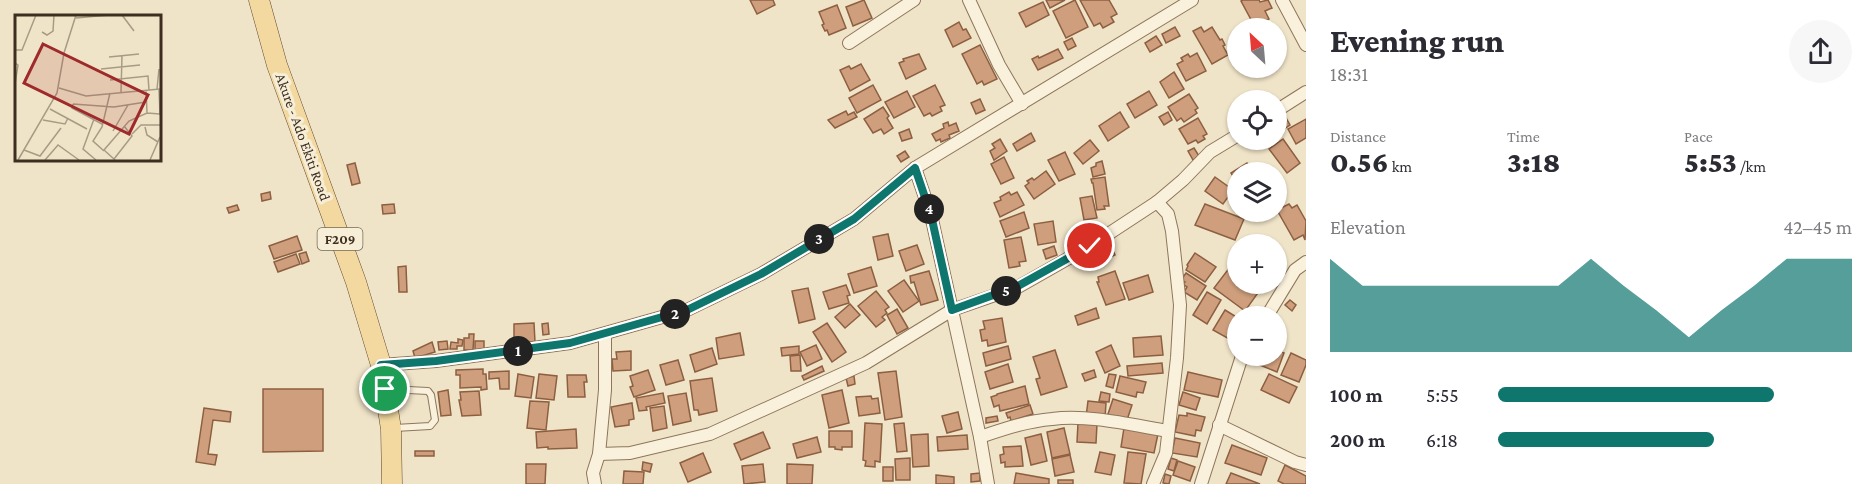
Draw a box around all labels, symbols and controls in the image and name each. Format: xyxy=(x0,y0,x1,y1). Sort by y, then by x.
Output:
inset map xyxy=(15,15,160,160)
north arrow xyxy=(1227,18,1287,78)
map controls xyxy=(1227,18,1287,366)
button: share xyxy=(1789,20,1852,83)
text: Evening run xyxy=(1330,22,1504,59)
text: 18:31 xyxy=(1330,63,1368,85)
street label: Akure - Ado Ekiti Road xyxy=(273,71,334,203)
button: locate xyxy=(1227,90,1287,150)
text: Distance xyxy=(1330,128,1386,145)
text: Time xyxy=(1507,128,1540,145)
text: Pace xyxy=(1684,128,1713,145)
text: 0.56 xyxy=(1330,145,1389,178)
text: 3:18 xyxy=(1507,145,1560,178)
text: 5:53 xyxy=(1684,145,1737,178)
text: km xyxy=(1389,158,1412,175)
text: /km xyxy=(1737,158,1766,175)
button: layers xyxy=(1227,162,1287,222)
pin: 4 xyxy=(914,194,944,224)
text: 4 xyxy=(925,200,933,217)
text: Elevation xyxy=(1330,216,1406,238)
text: 42–45 m xyxy=(1783,216,1852,238)
pin xyxy=(1064,220,1115,271)
pin: 3 xyxy=(804,224,834,254)
road number: F209 xyxy=(318,228,362,250)
icon: check xyxy=(1073,229,1106,262)
text: 3 xyxy=(815,230,823,247)
button: + xyxy=(1227,234,1287,294)
pin: 5 xyxy=(991,276,1021,306)
text: 5 xyxy=(1002,282,1010,299)
pin: 2 xyxy=(660,299,690,329)
text: 2 xyxy=(671,305,679,322)
button: − xyxy=(1227,306,1287,366)
pin: 1 xyxy=(503,336,533,366)
text: 1 xyxy=(515,342,521,359)
pin xyxy=(359,363,410,414)
icon: arrive xyxy=(368,372,401,405)
text: 100 m xyxy=(1330,384,1383,406)
text: 5:55 xyxy=(1426,384,1459,406)
text: 200 m xyxy=(1330,429,1385,451)
text: 6:18 xyxy=(1426,429,1458,451)

